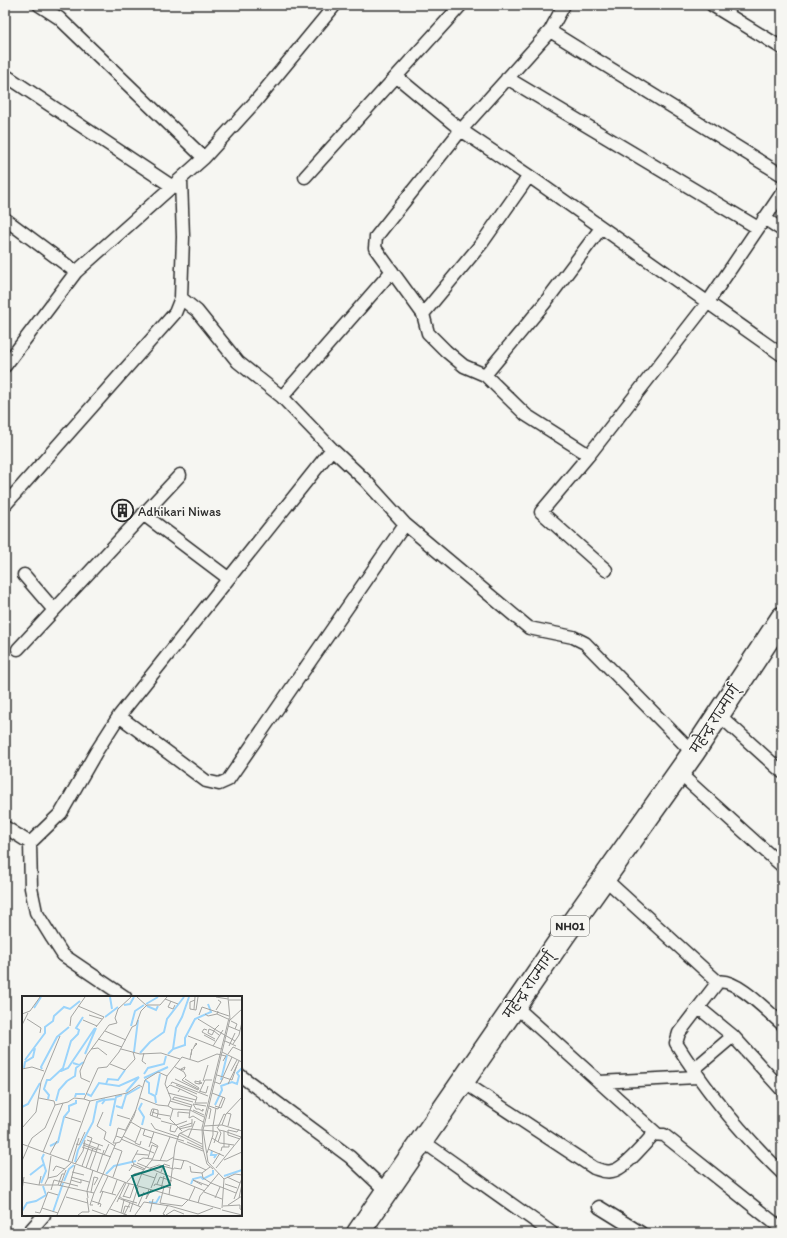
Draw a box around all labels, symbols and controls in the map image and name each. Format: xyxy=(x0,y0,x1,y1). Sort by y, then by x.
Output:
building icon: Adhikari Niwas xyxy=(110,498,136,524)
place label: Adhikari Niwas xyxy=(138,504,221,519)
street label: महेन्द्र राज्मार्ग् xyxy=(684,679,746,758)
road number: NH01 xyxy=(551,916,589,936)
street label: महेन्द्र राज्मार्ग् xyxy=(497,945,561,1024)
inset map xyxy=(22,996,242,1216)

